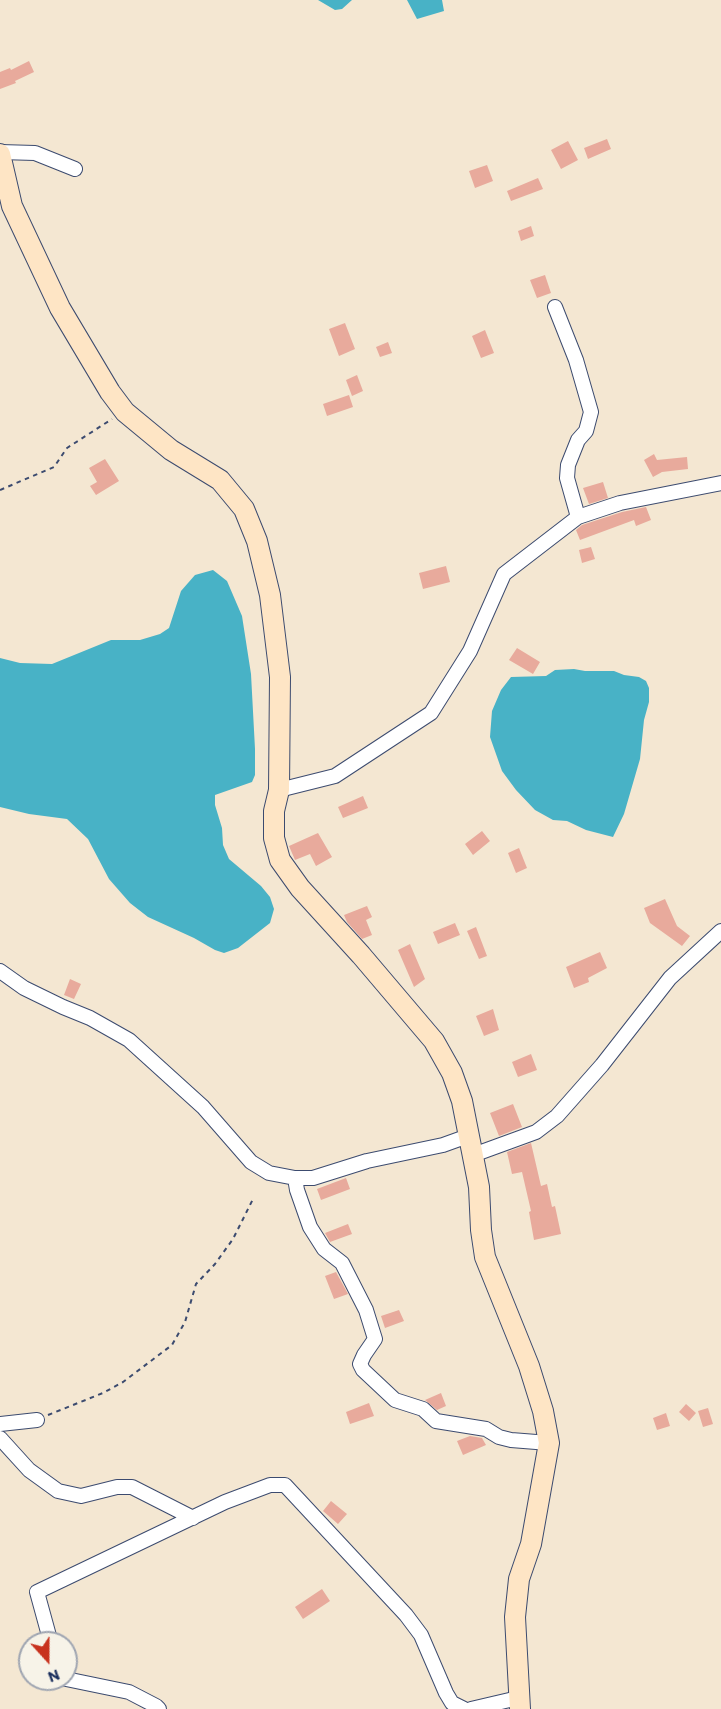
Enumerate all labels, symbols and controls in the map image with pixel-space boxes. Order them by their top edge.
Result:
north arrow [18,1631,78,1691]
text: N [45,1666,62,1687]

